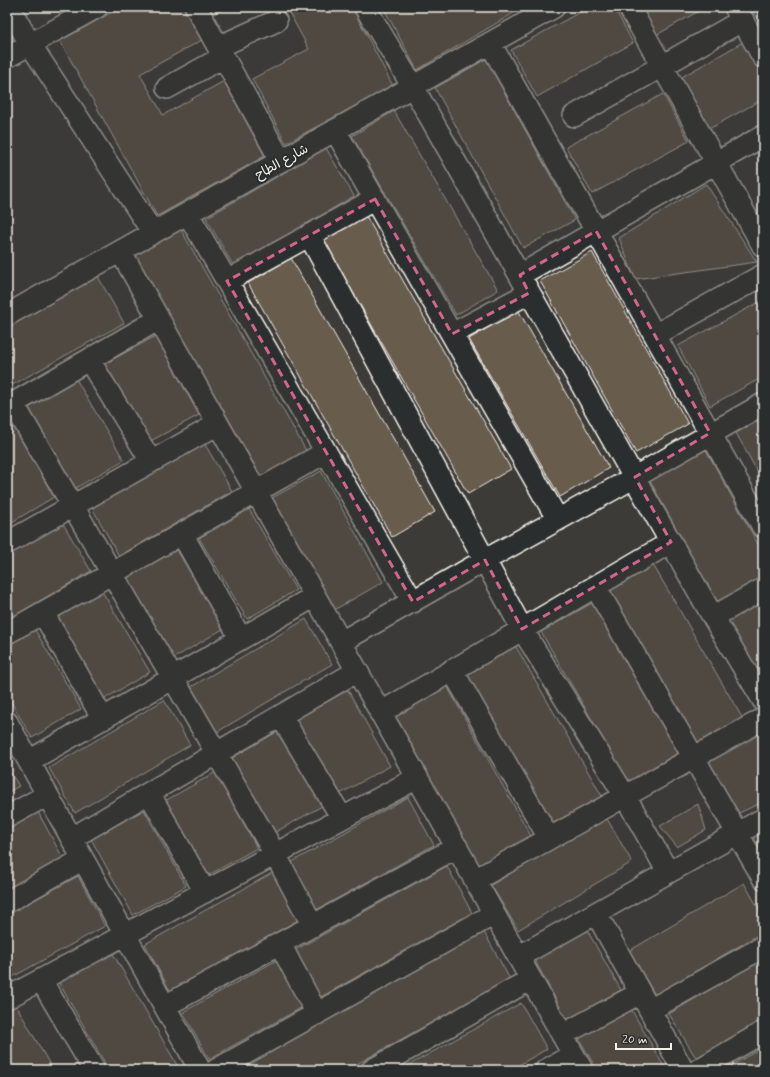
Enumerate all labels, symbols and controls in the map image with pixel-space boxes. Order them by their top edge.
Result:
street label: شارع الطاح [252,141,311,184]
scale bar [616,1025,671,1051]
text: 20 m [622,1032,648,1048]

